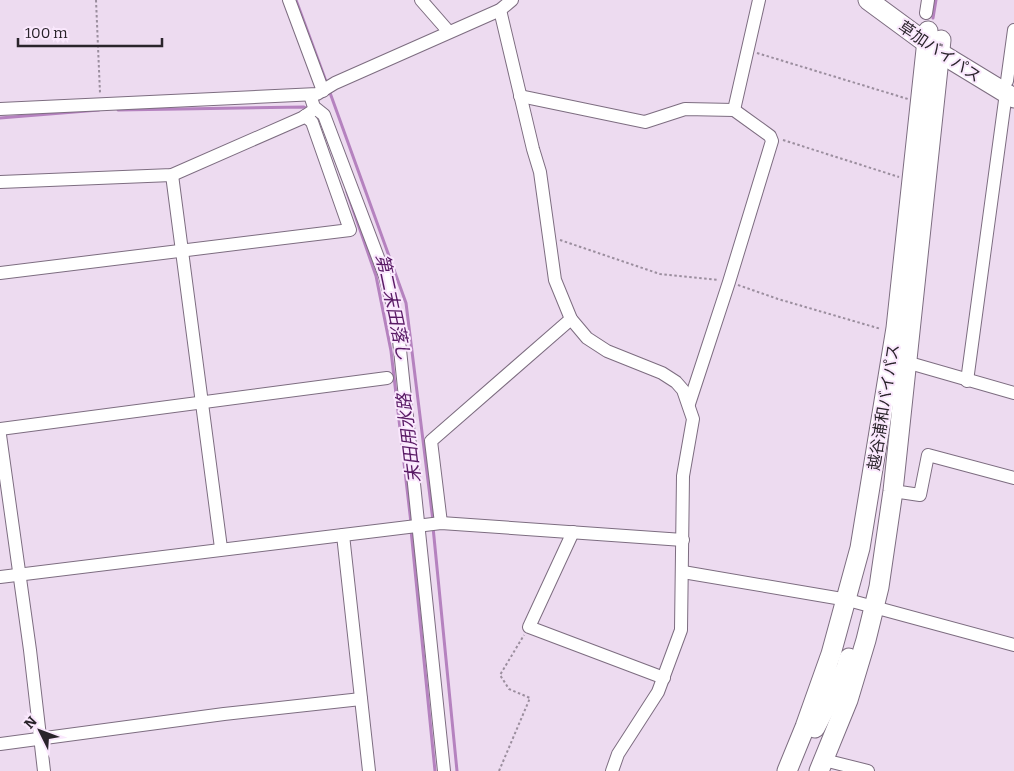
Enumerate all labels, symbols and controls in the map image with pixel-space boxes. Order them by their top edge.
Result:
scale bar [18,15,161,47]
street label: 草加バイパス [895,17,985,86]
text: 100 m [25,24,68,42]
water label: 第二末田落し [371,252,415,362]
street label: 越谷浦和バイパス [864,343,903,472]
water label: 末田用水路 [392,390,425,484]
north arrow [15,706,65,756]
text: N [21,713,41,732]

